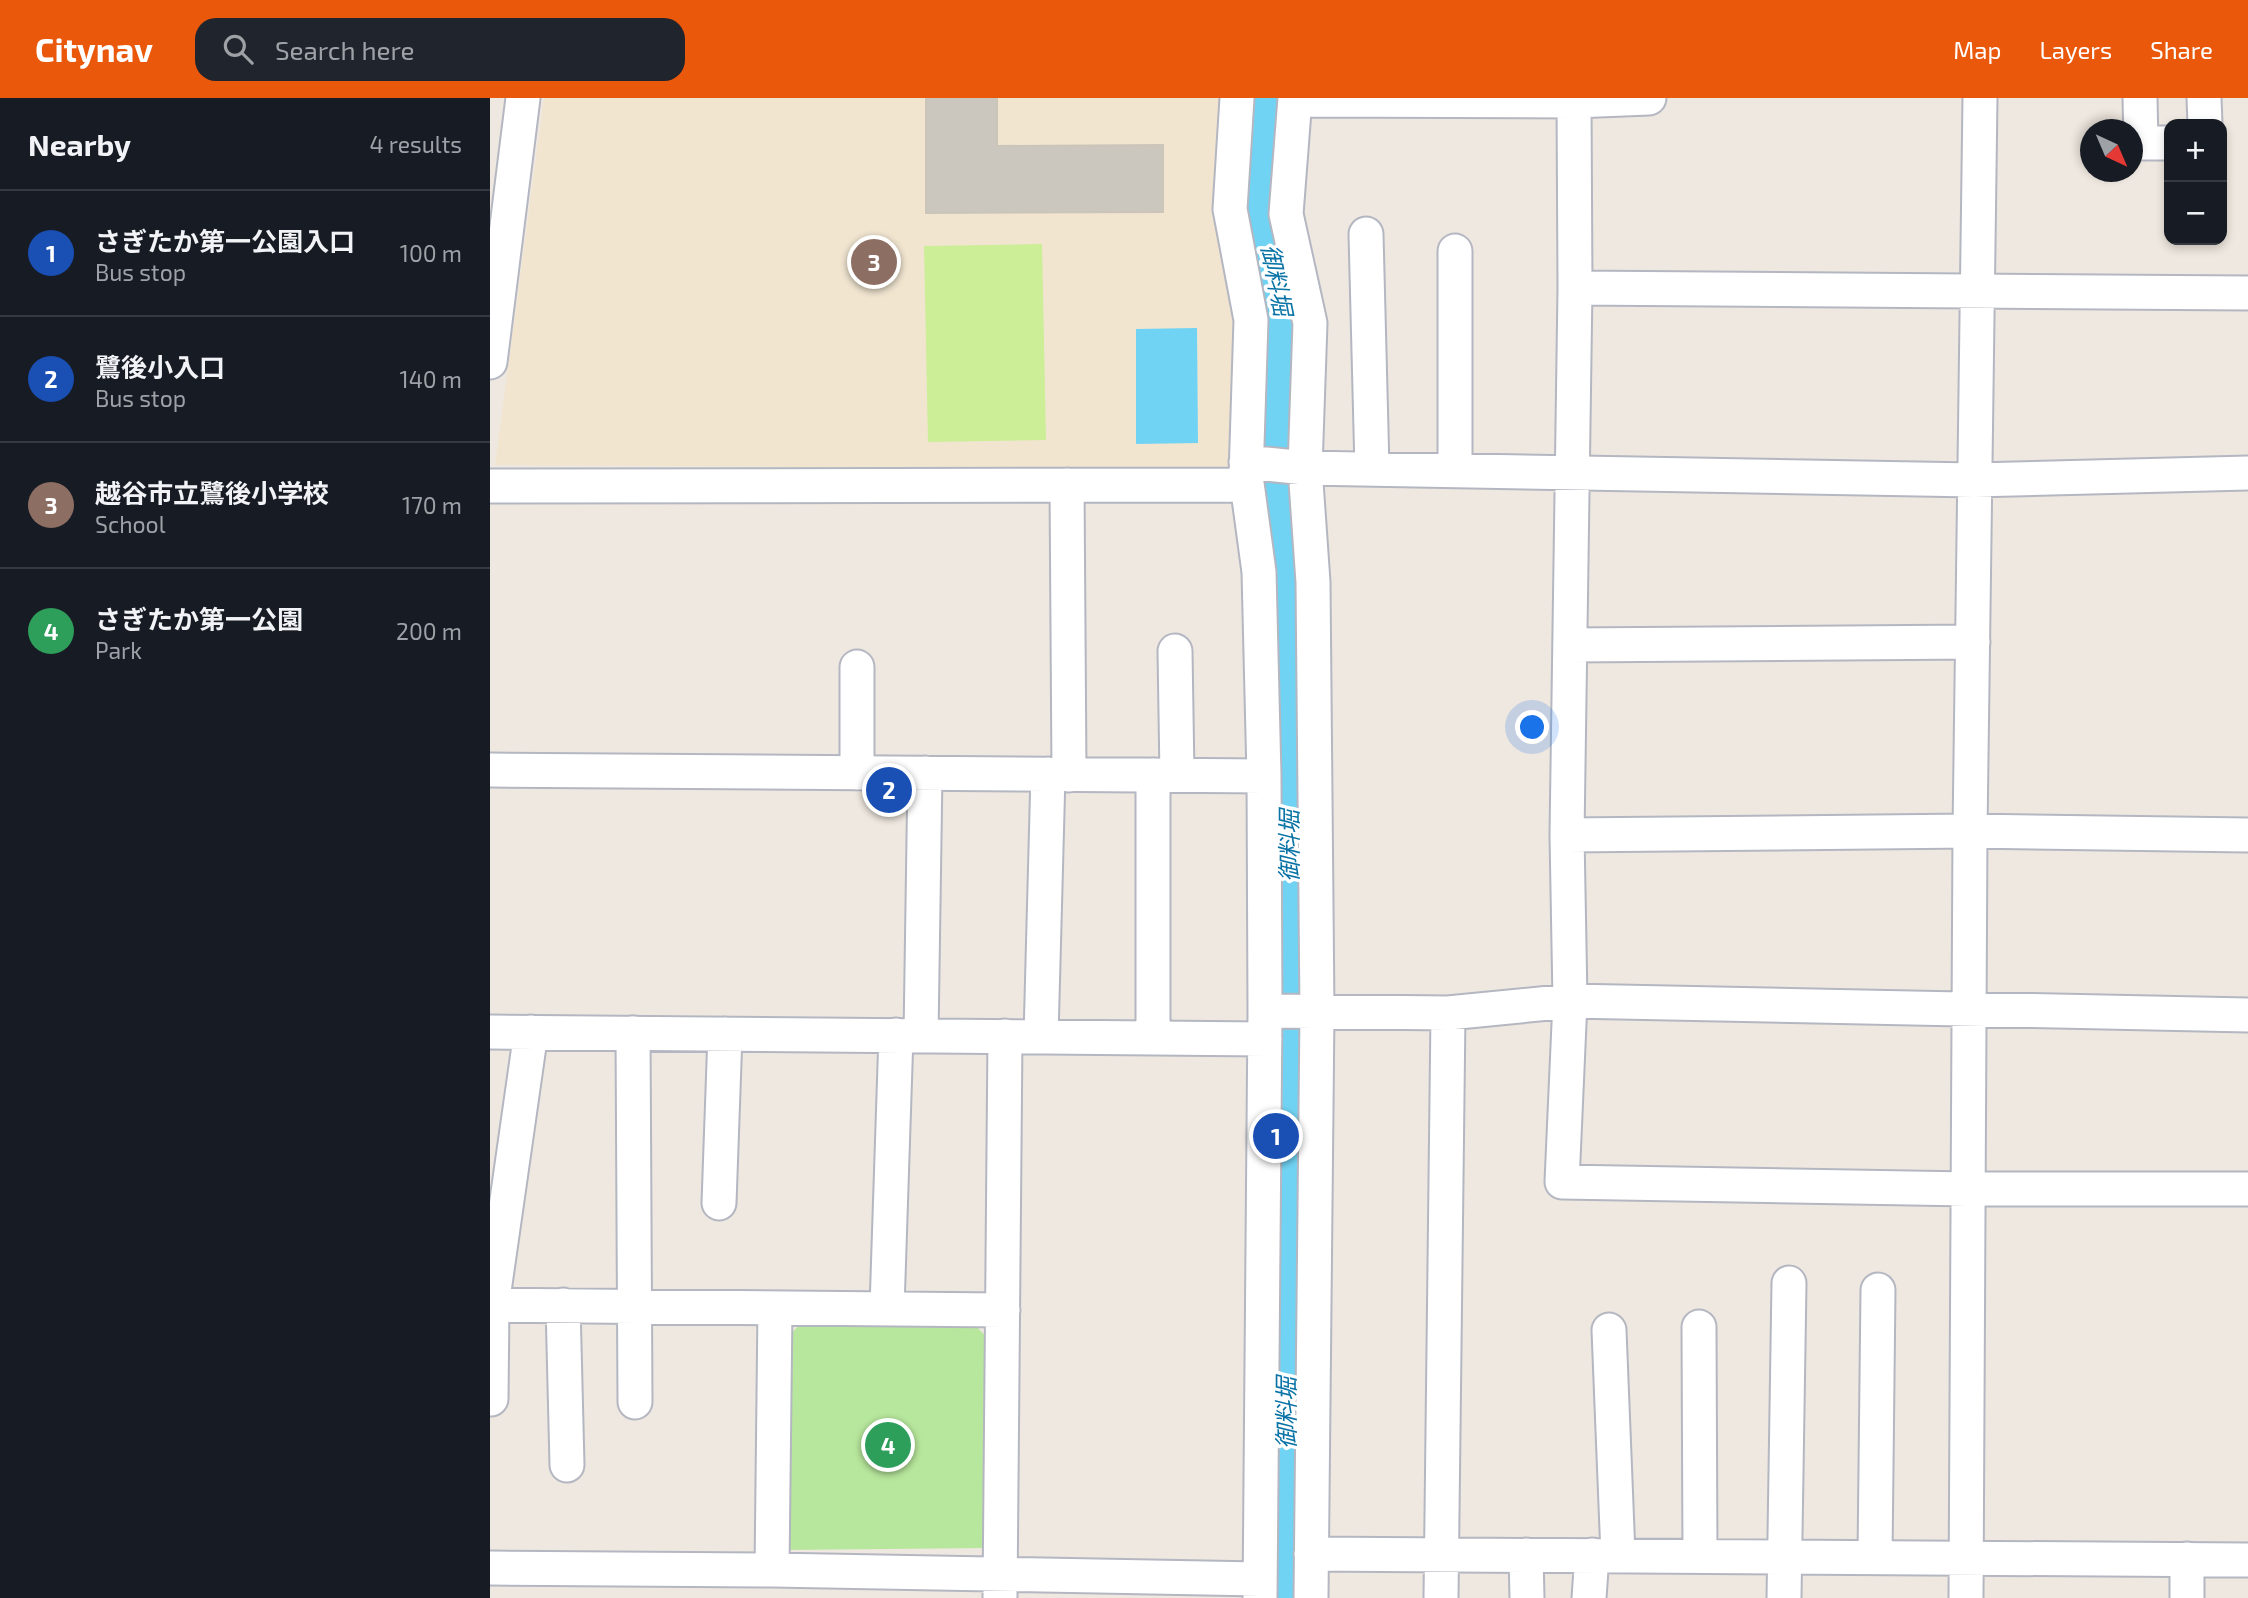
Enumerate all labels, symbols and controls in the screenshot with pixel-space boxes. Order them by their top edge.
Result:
search box [195,18,685,81]
text: Citynav [35,29,153,69]
icon: search [219,30,257,68]
text: Search here [275,34,415,65]
text: Map [1953,35,2001,64]
text: Layers [2039,35,2112,64]
text: Share [2150,35,2213,64]
north arrow [2080,119,2143,182]
map controls [2164,119,2227,245]
button: + [2164,119,2227,182]
text: Nearby [28,126,131,162]
text: 4 results [370,130,462,158]
button: − [2164,182,2227,245]
text: さぎたか第一公園入口 [95,225,355,256]
pin: 3 [851,236,897,288]
text: 1 [46,239,56,267]
text: 100 m [400,239,462,267]
water label: 御料堀 [1256,242,1299,322]
text: Bus stop [95,258,186,286]
text: 鷺後小入口 [95,351,225,382]
text: 2 [44,365,58,393]
text: 140 m [400,365,462,393]
text: Bus stop [95,384,186,412]
text: 越谷市立鷺後小学校 [95,477,329,508]
text: 3 [44,491,58,519]
text: 170 m [402,491,462,519]
text: School [95,510,165,538]
text: さぎたか第一公園 [95,603,303,634]
text: 4 [44,617,58,645]
text: 200 m [396,617,462,645]
text: Park [95,636,142,664]
your location [1515,710,1549,744]
pin: 2 [866,764,912,816]
water label: 御料堀 [1274,806,1303,882]
pin: 1 [1253,1110,1299,1162]
water label: 御料堀 [1271,1373,1300,1449]
pin: 4 [865,1419,911,1471]

